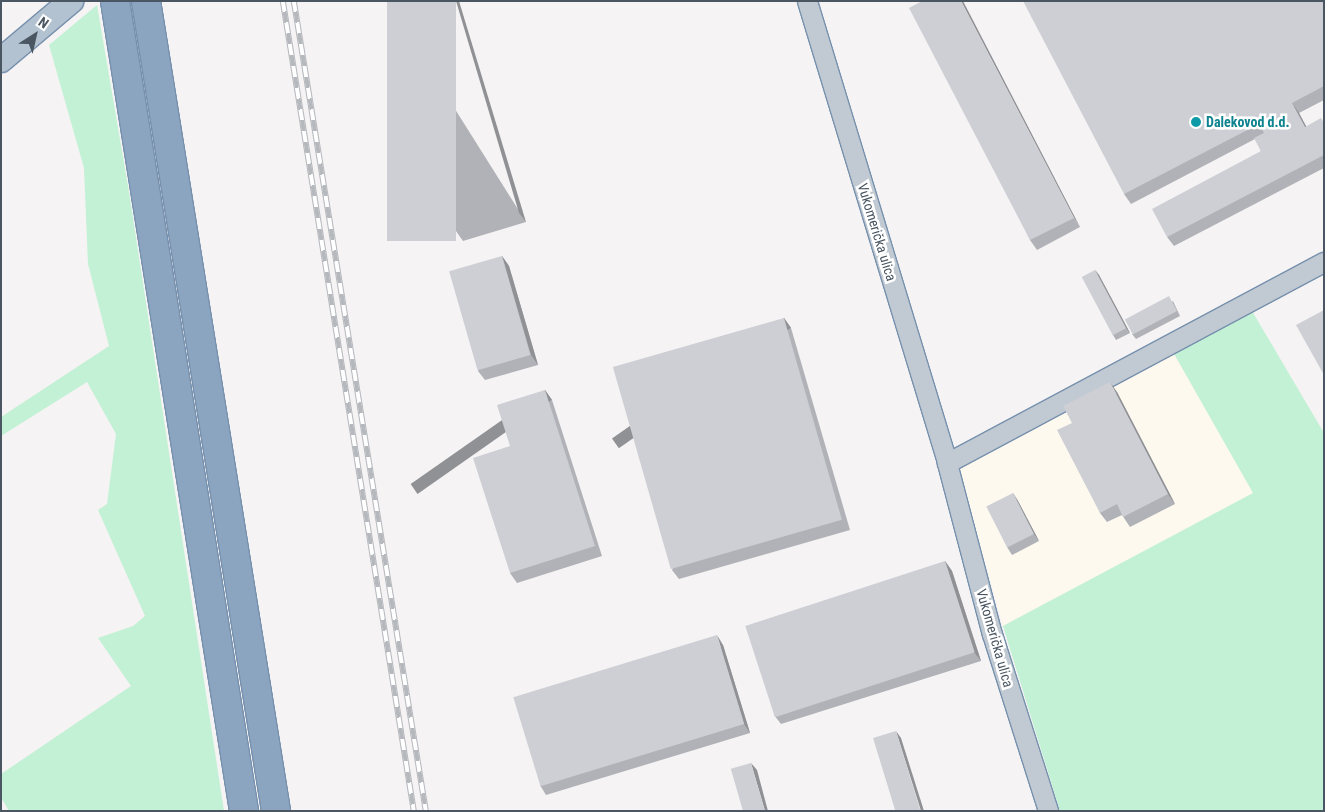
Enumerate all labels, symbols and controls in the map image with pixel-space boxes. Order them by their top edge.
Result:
north arrow [10,10,60,60]
text: N [35,14,52,32]
place label: Dalekovod d.d. [1206,114,1290,130]
marker: Dalekovod d.d. [1190,116,1202,128]
street label: Vukomerička ulica [854,181,900,283]
street label: Vukomerička ulica [973,587,1017,689]

